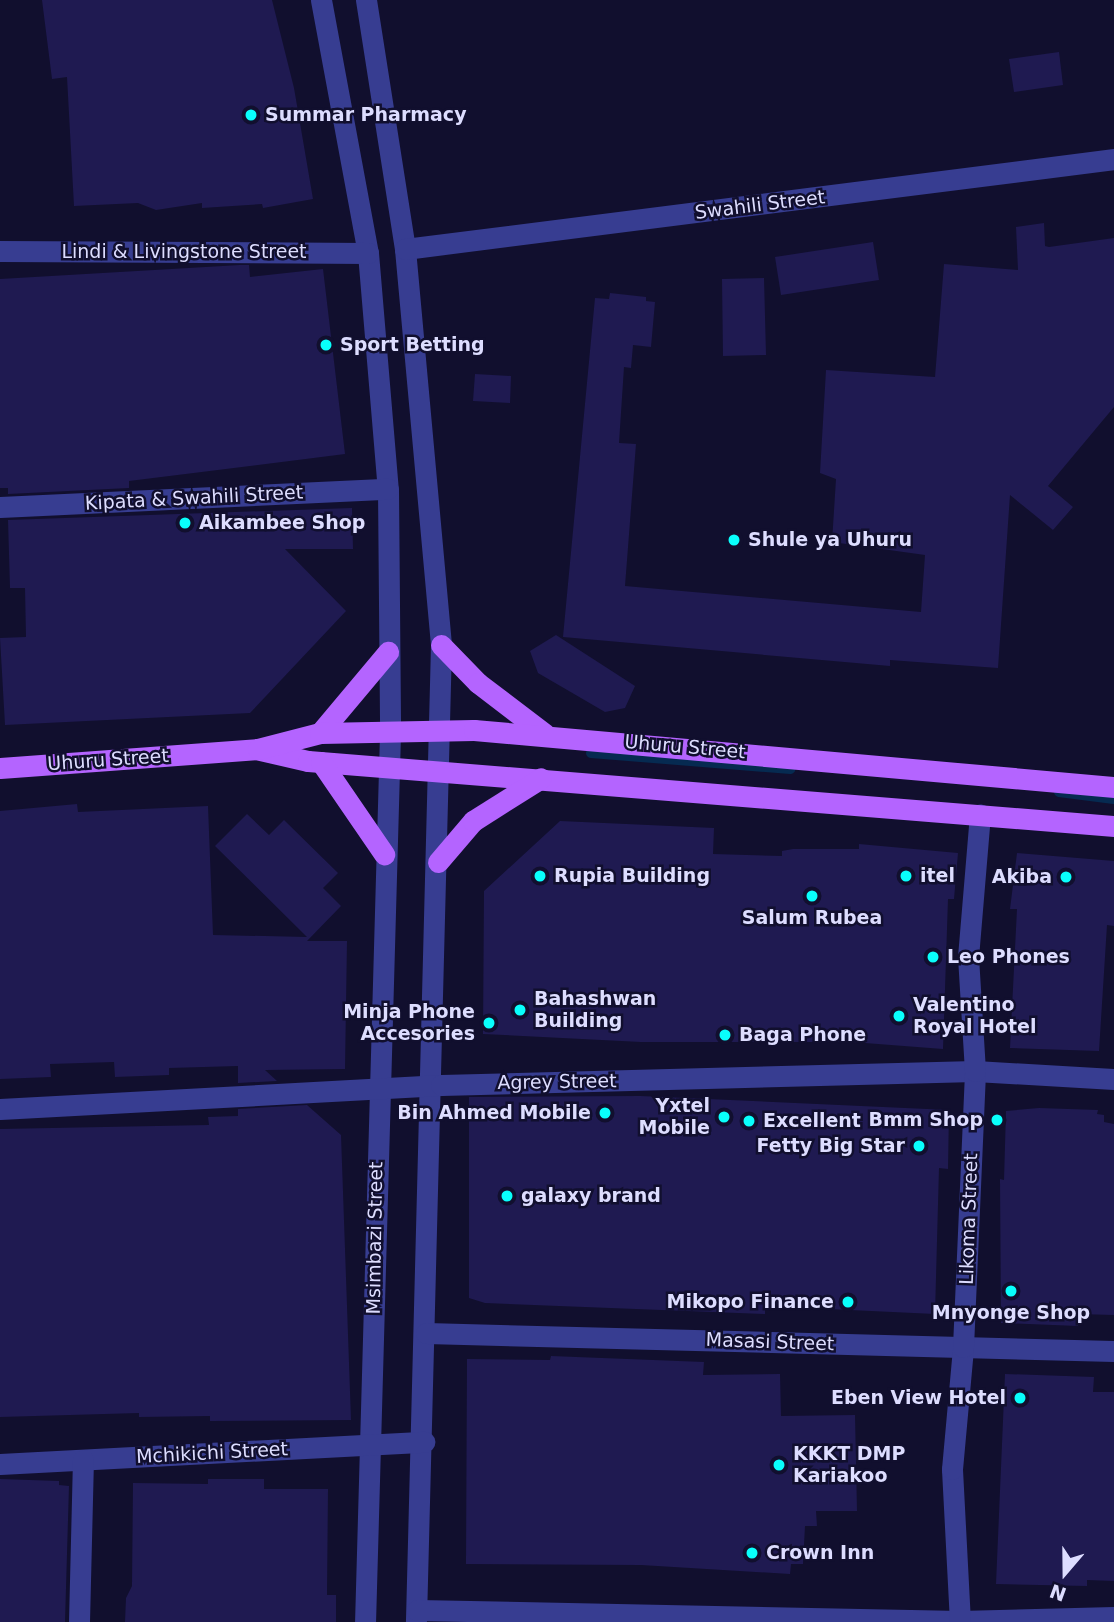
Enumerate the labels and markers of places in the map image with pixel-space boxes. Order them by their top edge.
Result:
place label: Summar Pharmacy [265,104,467,126]
marker: Summar Pharmacy [243,107,259,123]
place label: Sport Betting [340,334,485,356]
marker: Sport Betting [318,337,334,353]
place label: Aikambee Shop [199,512,365,534]
marker: Aikambee Shop [177,515,193,531]
place label: Shule ya Uhuru [748,529,912,551]
marker: Shule ya Uhuru [726,532,742,548]
place label: Rupia Building [554,865,710,887]
place label: itel [920,865,955,887]
place label: Akiba [992,866,1052,888]
marker: Rupia Building [532,868,548,884]
marker: itel [898,868,914,884]
marker: Akiba [1058,869,1074,885]
marker: Salum Rubea [804,888,820,904]
place label: Salum Rubea [742,907,882,929]
place label: Leo Phones [947,946,1070,968]
marker: Leo Phones [925,949,941,965]
place label: Bahashwan Building [534,988,656,1032]
place label: Valentino Royal Hotel [913,994,1036,1038]
place label: Minja Phone Accesories [343,1001,475,1045]
marker: Bahashwan Building [512,1002,528,1018]
marker: Valentino Royal Hotel [891,1008,907,1024]
marker: Minja Phone Accesories [481,1015,497,1031]
place label: Baga Phone [739,1024,866,1046]
marker: Baga Phone [717,1027,733,1043]
place label: Yxtel Mobile [639,1095,710,1139]
place label: Bin Ahmed Mobile [397,1102,591,1124]
marker: Bin Ahmed Mobile [597,1105,613,1121]
marker: Yxtel Mobile [716,1109,732,1125]
place label: Bmm Shop [868,1109,983,1131]
place label: Excellent [763,1110,861,1132]
marker: Bmm Shop [989,1112,1005,1128]
marker: Excellent [741,1113,757,1129]
place label: Fetty Big Star [757,1135,905,1157]
marker: Fetty Big Star [911,1138,927,1154]
place label: galaxy brand [521,1185,661,1207]
marker: galaxy brand [499,1188,515,1204]
marker: Mnyonge Shop [1003,1283,1019,1299]
place label: Mikopo Finance [667,1291,834,1313]
marker: Mikopo Finance [840,1294,856,1310]
place label: Mnyonge Shop [932,1302,1090,1324]
place label: Eben View Hotel [831,1387,1006,1409]
marker: Eben View Hotel [1012,1390,1028,1406]
place label: KKKT DMP Kariakoo [793,1443,905,1487]
marker: KKKT DMP Kariakoo [771,1457,787,1473]
place label: Crown Inn [766,1542,874,1564]
marker: Crown Inn [744,1545,760,1561]

